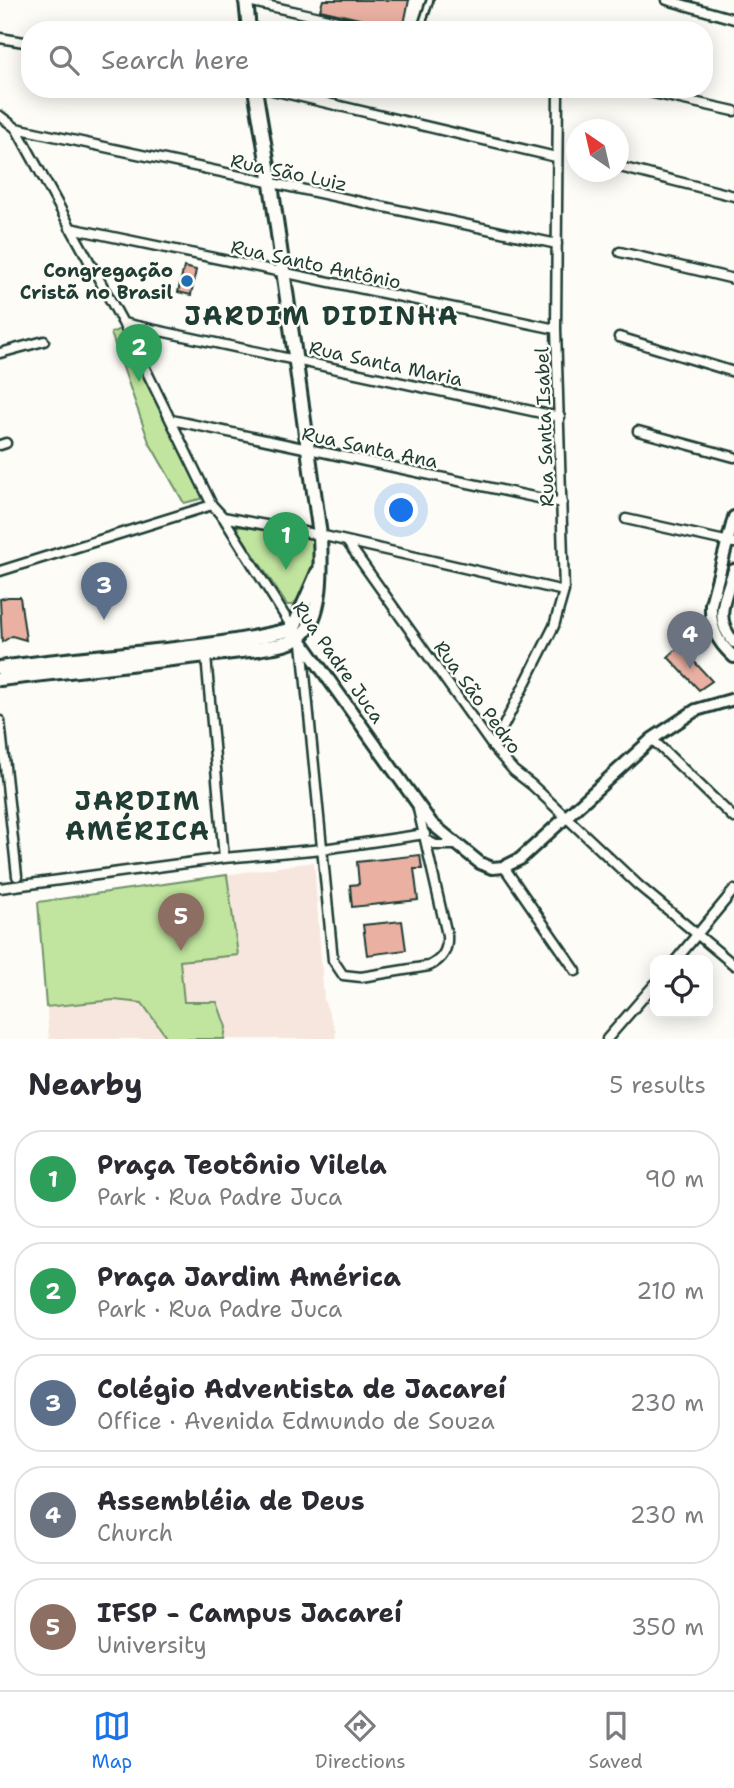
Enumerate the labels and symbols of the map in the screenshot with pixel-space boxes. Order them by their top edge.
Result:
north arrow [566,119,629,182]
street label: Rua São Luiz [228,148,350,197]
street label: Rua Santo Antônio [229,234,403,295]
place label: Congregação Cristã no Brasil [20,258,173,305]
marker: Congregação Cristã no Brasil [179,273,195,289]
district label: JARDIM DIDINHA [184,298,460,333]
pin: 2 [116,324,162,382]
street label: Rua Santa Maria [307,335,465,392]
street label: Rua Santa Isabel [529,346,560,507]
street label: Rua Santa Ana [300,421,440,474]
your location [384,493,418,527]
pin: 1 [263,512,309,570]
pin: 3 [81,562,127,620]
street label: Rua Padre Juca [287,596,390,728]
pin: 4 [667,611,713,669]
street label: Rua São Pedro [428,636,527,759]
district label: JARDIM AMÉRICA [65,783,211,848]
pin: 5 [158,893,204,951]

